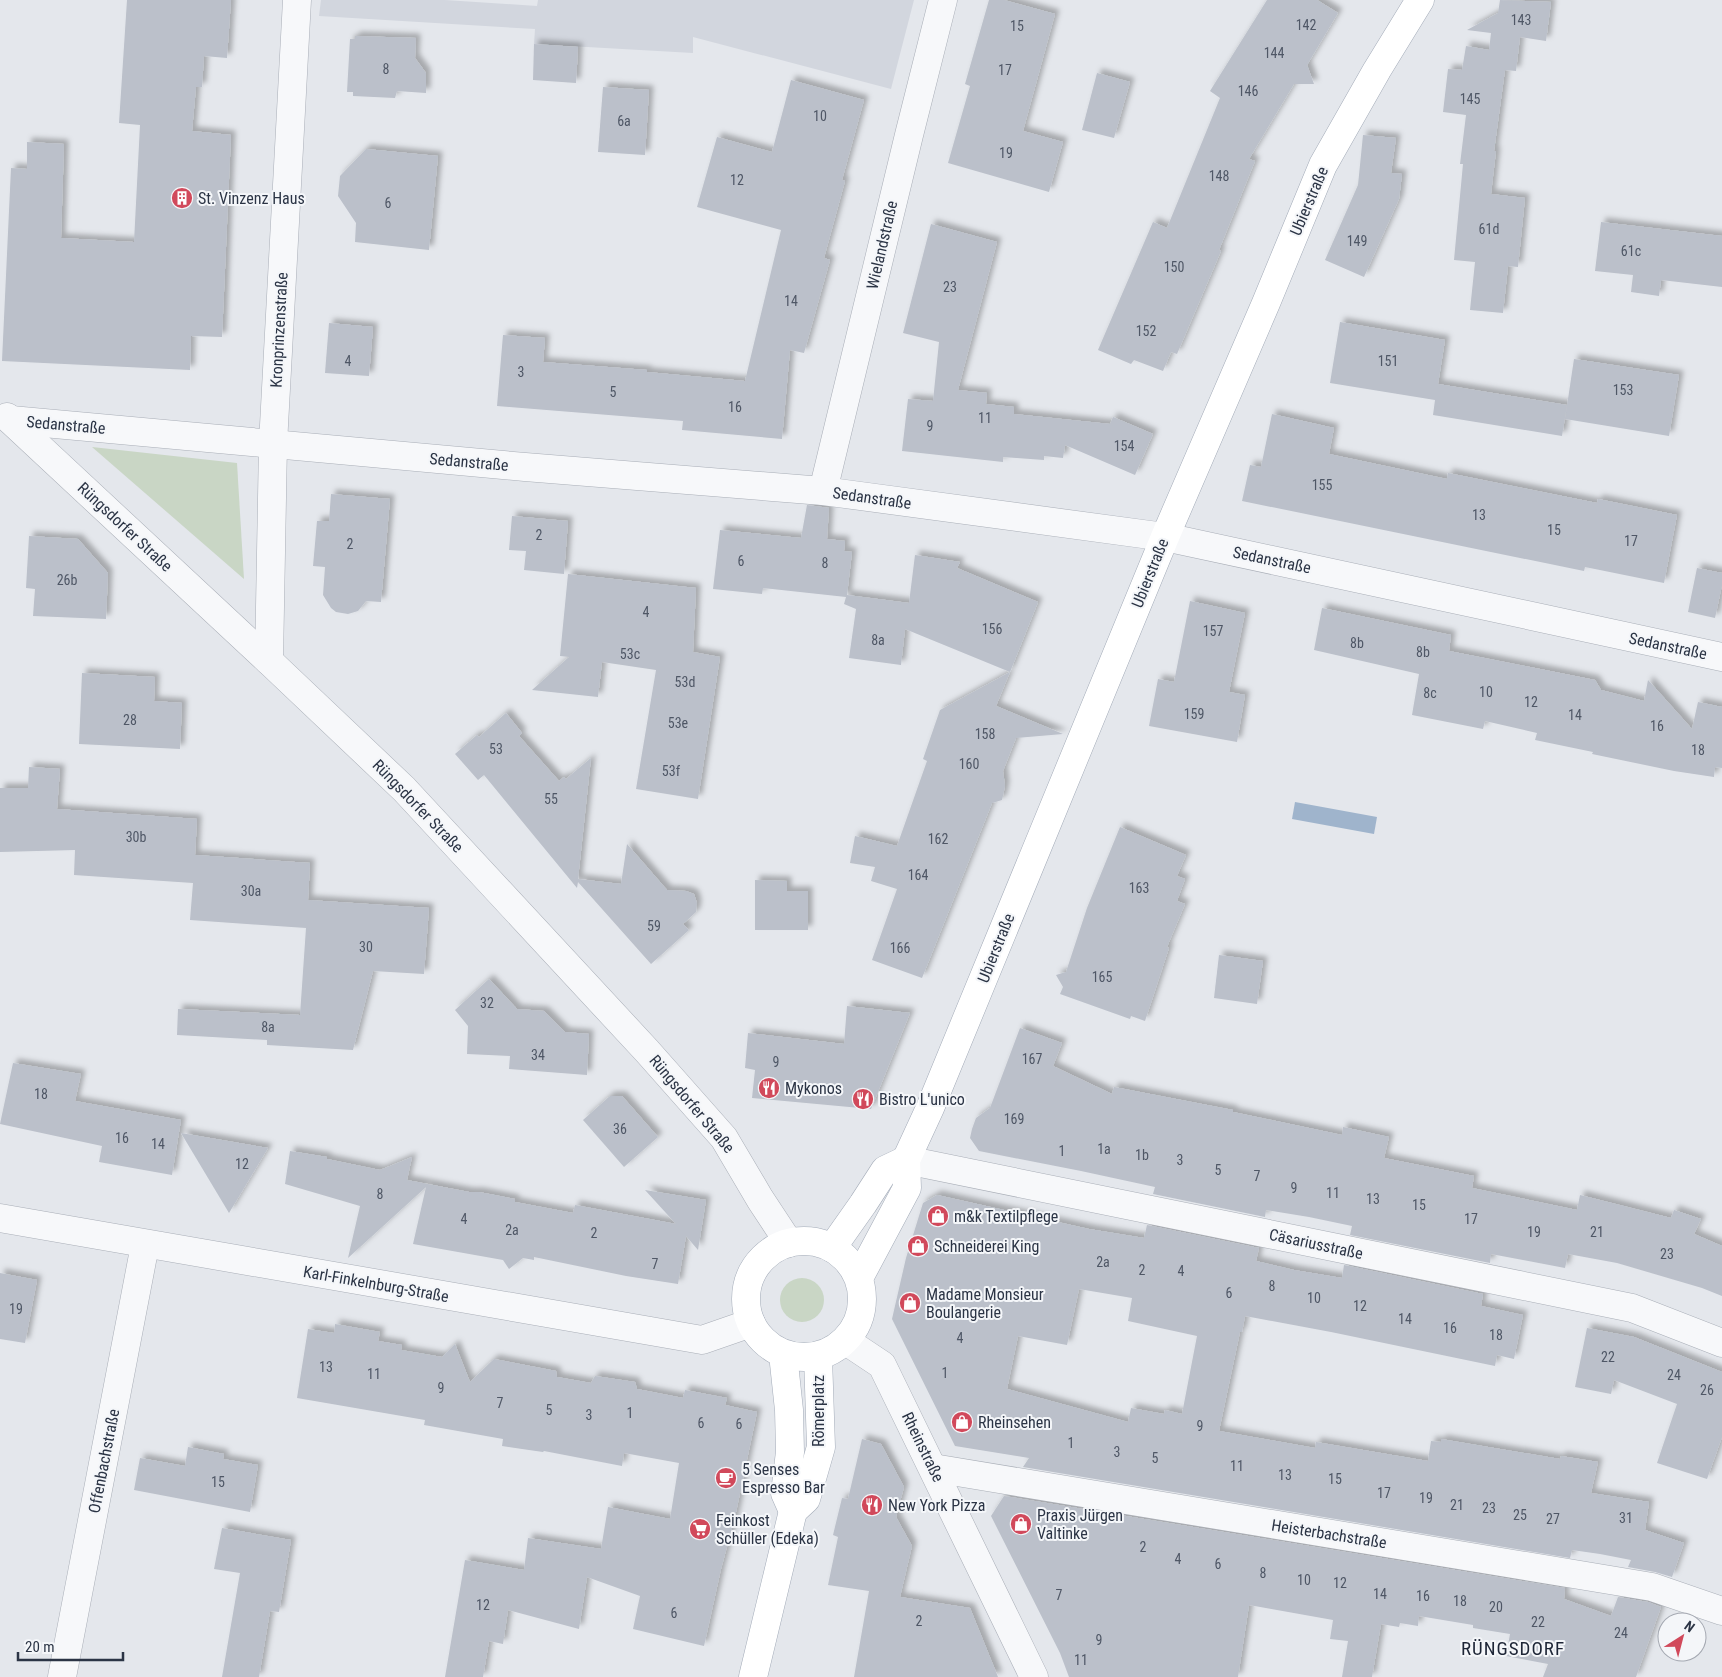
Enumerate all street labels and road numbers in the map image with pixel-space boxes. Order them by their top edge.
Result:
street label: Ubierstraße [1286,164,1332,238]
street label: Wielandstraße [863,199,901,291]
street label: Kronprinzenstraße [266,272,292,388]
street label: Sedanstraße [26,412,106,438]
street label: Sedanstraße [429,449,509,475]
street label: Rüngsdorfer Straße [74,478,176,576]
street label: Sedanstraße [831,483,913,513]
street label: Ubierstraße [1128,536,1172,610]
street label: Sedanstraße [1231,542,1313,578]
street label: Sedanstraße [1627,628,1709,664]
street label: Rüngsdorfer Straße [369,755,467,857]
street label: Ubierstraße [974,911,1018,985]
street label: Rüngsdorfer Straße [645,1051,739,1157]
street label: Cäsariusstraße [1267,1225,1365,1263]
street label: Karl-Finkelnburg-Straße [302,1262,450,1306]
street label: Römerplatz [809,1375,828,1447]
street label: Offenbachstraße [85,1407,123,1515]
street label: Rheinstraße [898,1409,948,1485]
street label: Heisterbachstraße [1270,1516,1388,1552]

